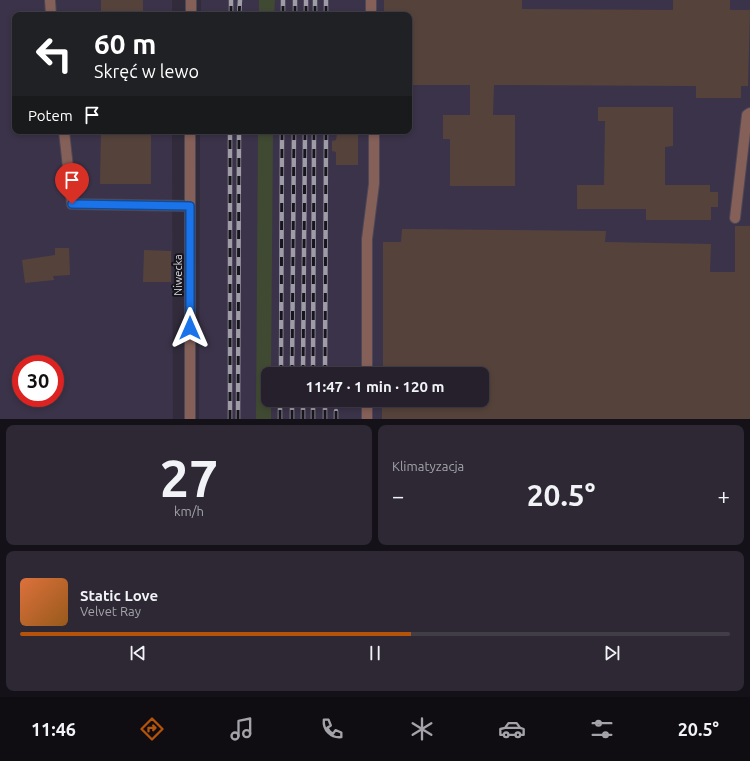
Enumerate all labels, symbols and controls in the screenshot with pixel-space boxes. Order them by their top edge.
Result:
icon: left [28,28,80,80]
text: 60 m [94,28,156,59]
text: Skręć w lewo [94,61,199,81]
icon: arrive [81,104,103,126]
text: Potem [28,107,73,124]
pin [55,163,89,204]
icon: arrive [61,169,83,191]
street label: Niwecka [172,254,184,296]
position arrow [169,307,211,349]
speed limit sign: 30 [12,355,64,407]
text: 11:47 · 1 min · 120 m [306,378,444,395]
text: 27 [160,449,218,507]
text: Klimatyzacja [392,459,464,473]
text: 20.5° [527,478,595,512]
text: − [392,483,404,508]
text: + [718,483,730,508]
text: km/h [174,504,204,518]
text: Static Love [80,587,158,604]
text: Velvet Ray [80,604,141,618]
icon: previous [127,642,149,664]
icon: pause [364,642,386,664]
icon: next [601,642,623,664]
icon: directions [138,715,166,743]
icon: music [228,715,256,743]
icon: phone [318,715,346,743]
icon: climate [408,715,436,743]
icon: car [498,715,526,743]
icon: filters [588,715,616,743]
text: 11:46 [31,719,76,739]
text: 20.5° [678,719,719,739]

